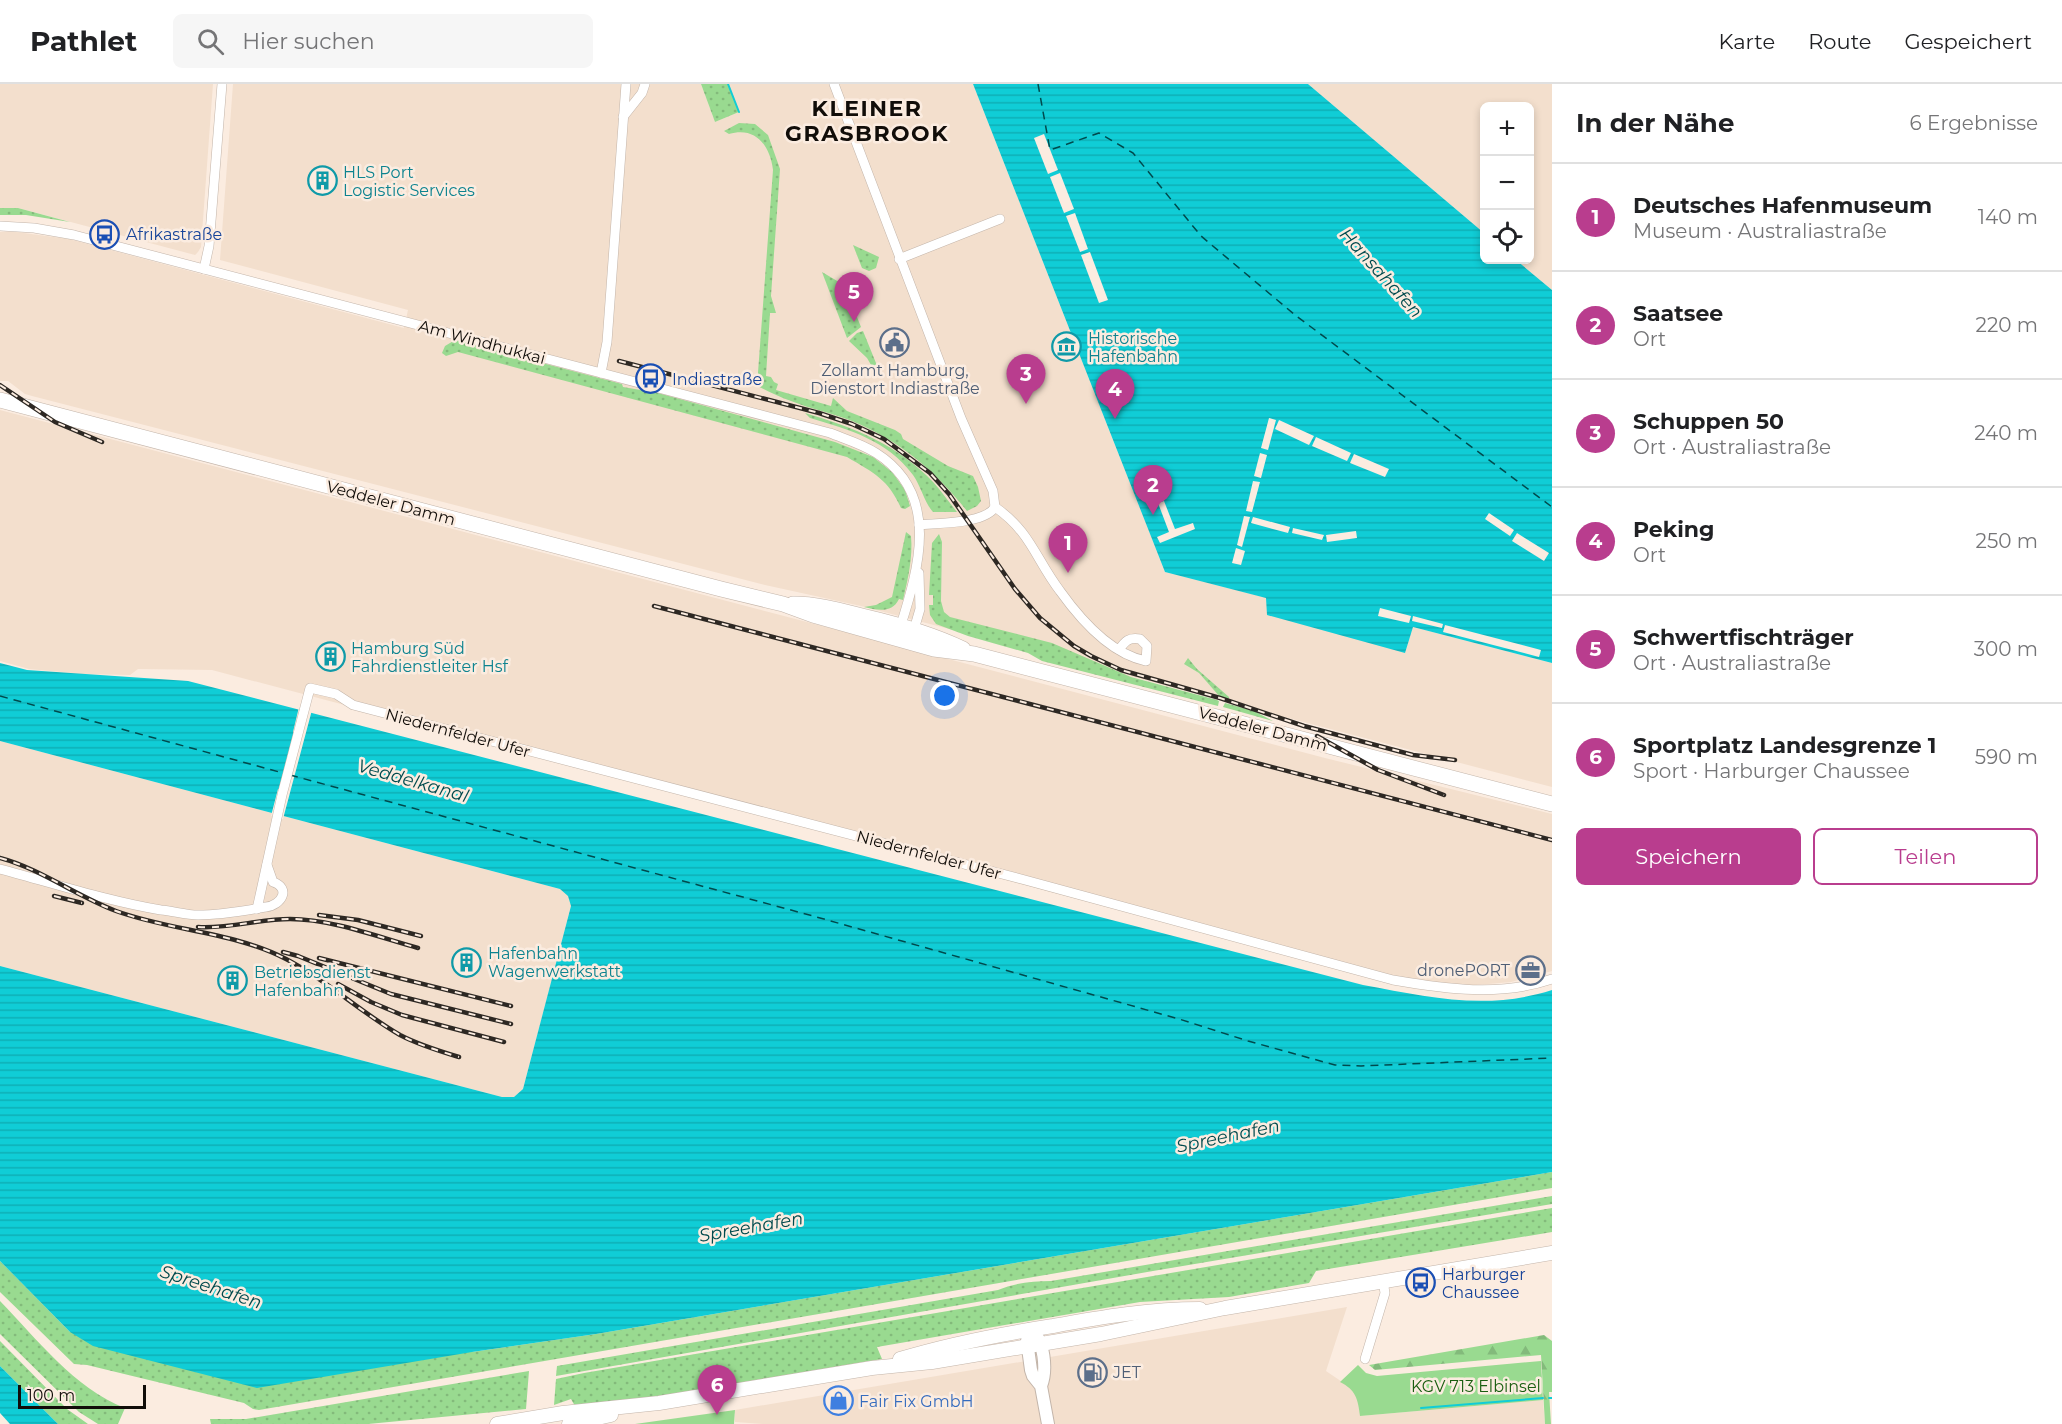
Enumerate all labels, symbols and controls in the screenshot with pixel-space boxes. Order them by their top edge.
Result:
search box [173,14,593,68]
text: Pathlet [30,24,137,58]
icon: search [194,25,227,58]
text: Hier suchen [242,28,375,55]
text: Karte [1719,29,1775,54]
text: Route [1808,29,1871,54]
text: Gespeichert [1904,29,2032,54]
district label: KLEINER GRASBROOK [785,95,949,147]
map controls [1480,102,1534,264]
button: + [1480,102,1534,156]
text: In der Nähe [1576,107,1734,139]
text: 6 Ergebnisse [1910,111,2038,135]
button: − [1480,156,1534,210]
place label: HLS Port Logistic Services [343,163,475,200]
building icon: HLS Port Logistic Services [306,165,338,197]
text: Deutsches Hafenmuseum [1633,192,1932,219]
text: 1 [1592,205,1599,229]
text: 140 m [1978,205,2038,229]
button: locate [1480,210,1534,264]
bus stop icon: Afrikastraße [89,218,121,250]
text: Museum · Australiastraße [1633,219,1887,243]
water label: Hansahafen [1335,224,1427,322]
place label: Afrikastraße [126,225,222,244]
pin: 5 [834,272,874,322]
text: Saatsee [1633,300,1723,327]
text: 2 [1590,313,1601,337]
text: 220 m [1976,313,2038,337]
street label: Am Windhukkai [417,316,547,368]
public building icon: Zollamt Hamburg, Dienstort Indiastraße [879,326,911,358]
text: Ort [1633,327,1666,351]
place label: Historische Hafenbahn [1088,329,1178,366]
museum icon: Historische Hafenbahn [1051,331,1083,363]
pin: 3 [1006,354,1046,404]
place label: Zollamt Hamburg, Dienstort Indiastraße [810,361,980,398]
bus stop icon: Indiastraße [635,363,667,395]
place label: Indiastraße [672,370,762,389]
pin: 4 [1096,370,1134,419]
text: Schuppen 50 [1633,408,1784,435]
text: 3 [1590,421,1601,445]
text: 240 m [1974,421,2038,445]
text: Ort · Australiastraße [1633,435,1831,459]
pin: 2 [1134,466,1172,515]
street label: Veddeler Damm [325,477,457,529]
text: Peking [1633,516,1714,543]
pin: 1 [1048,524,1088,573]
text: 4 [1589,529,1602,553]
text: 250 m [1976,529,2038,553]
text: Ort [1633,543,1666,567]
text: Schwertfischträger [1633,624,1854,651]
text: 5 [1590,637,1601,661]
text: 300 m [1974,637,2038,661]
place label: Hamburg Süd Fahrdienstleiter Hsf [351,639,509,676]
building icon: Hamburg Süd Fahrdienstleiter Hsf [314,641,346,673]
text: Ort · Australiastraße [1633,651,1831,675]
your location [930,681,959,710]
street label: Veddeler Damm [1197,703,1329,755]
street label: Niedernfelder Ufer [384,705,532,761]
text: Sportplatz Landesgrenze 1 [1633,732,1936,759]
text: 6 [1589,745,1602,769]
text: 590 m [1975,745,2038,769]
water label: Veddelkanal [355,755,471,807]
text: Sport · Harburger Chaussee [1633,759,1910,783]
street label: Niedernfelder Ufer [855,827,1003,883]
button: Speichern [1576,828,1801,885]
button: Teilen [1813,828,2038,885]
place label: Hafenbahn Wagenwerkstatt [488,944,621,981]
building icon: Hafenbahn Wagenwerkstatt [451,946,483,978]
office icon: dronePORT [1515,954,1547,986]
place label: dronePORT [1417,961,1511,980]
place label: Betriebsdienst Hafenbahn [254,963,372,1000]
building icon: Betriebsdienst Hafenbahn [217,965,249,997]
water label: Spreehafen [1174,1114,1282,1158]
water label: Spreehafen [697,1207,805,1247]
water label: Spreehafen [157,1260,265,1314]
place label: Harburger Chaussee [1442,1265,1526,1302]
bus stop icon: Harburger Chaussee [1405,1267,1437,1299]
fuel station icon: JET [1076,1356,1108,1388]
place label: JET [1112,1363,1142,1382]
pin: 6 [698,1366,736,1415]
park label: KGV 713 Elbinsel [1411,1377,1541,1396]
scale bar [18,1382,146,1410]
shop icon: Fair Fix GmbH [822,1385,854,1417]
text: 100 m [27,1386,75,1405]
place label: Fair Fix GmbH [859,1392,974,1411]

